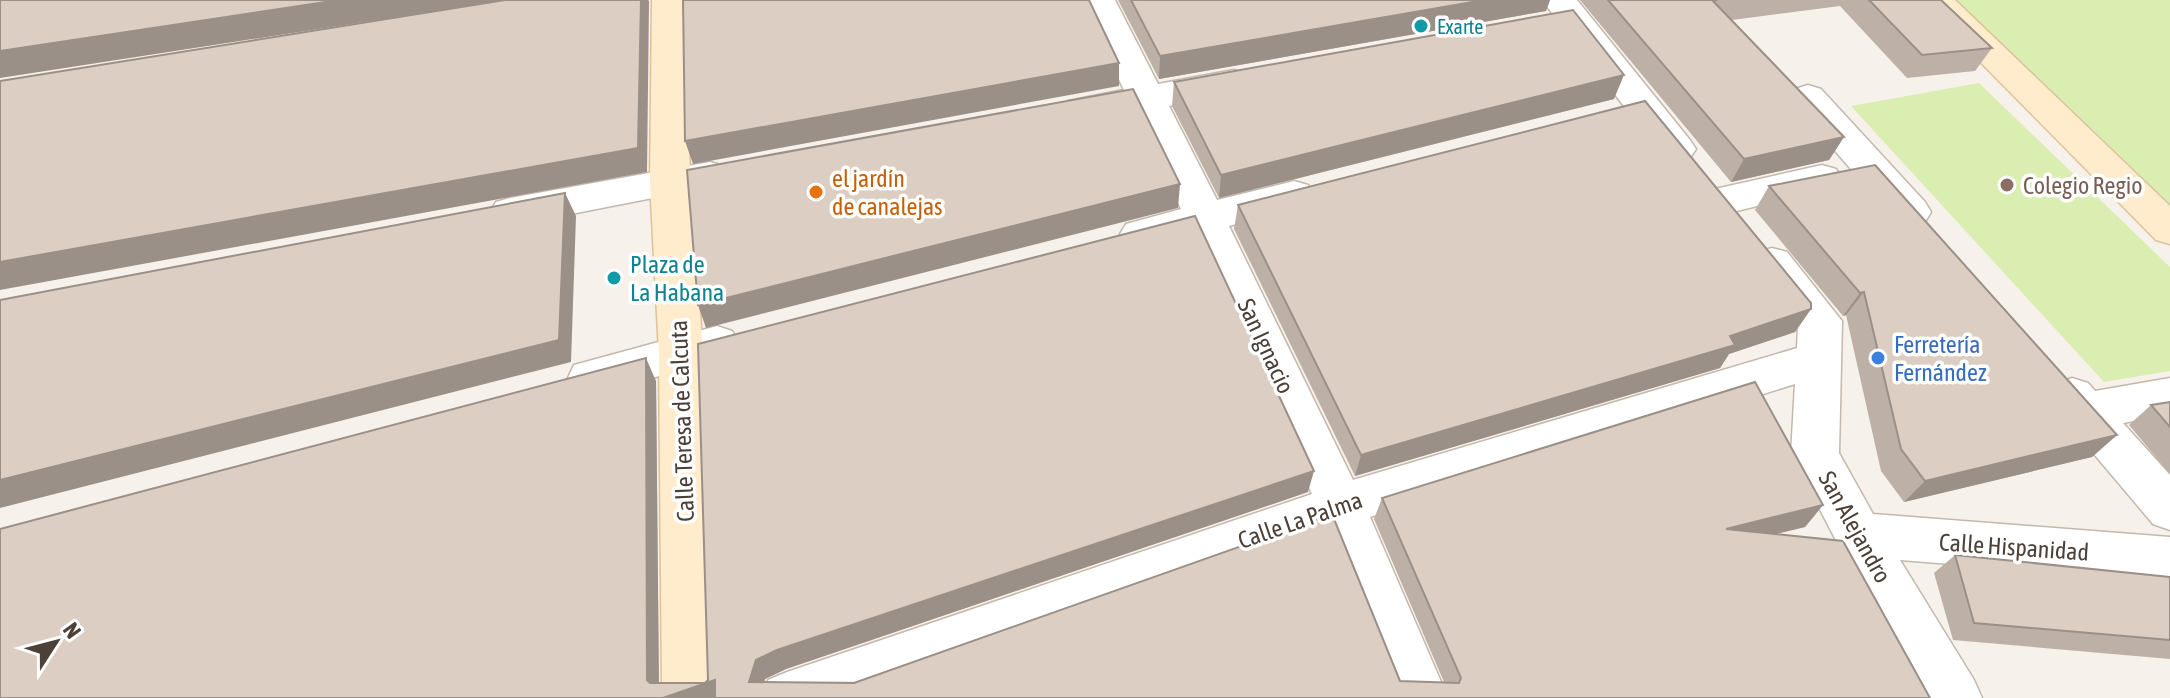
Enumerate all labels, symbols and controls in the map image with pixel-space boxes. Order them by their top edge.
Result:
place label: Exarte [1437,15,1483,38]
marker: Exarte [1412,17,1430,35]
place label: el jardín de canalejas [832,165,943,220]
place label: Colegio Regio [2023,172,2143,199]
marker: Colegio Regio [1998,176,2016,194]
marker: el jardín de canalejas [807,183,825,201]
place label: Plaza de La Habana [630,251,724,306]
marker: Plaza de La Habana [605,269,623,287]
street label: San Ignacio [1232,294,1300,398]
street label: Calle Teresa de Calcuta [665,320,699,522]
place label: Ferretería Fernández [1894,331,1987,386]
marker: Ferretería Fernández [1869,349,1887,367]
street label: San Alejandro [1813,467,1897,587]
street label: Calle La Palma [1234,486,1366,554]
street label: Calle Hispanidad [1938,528,2090,566]
north arrow [16,602,96,682]
text: N [58,617,87,643]

